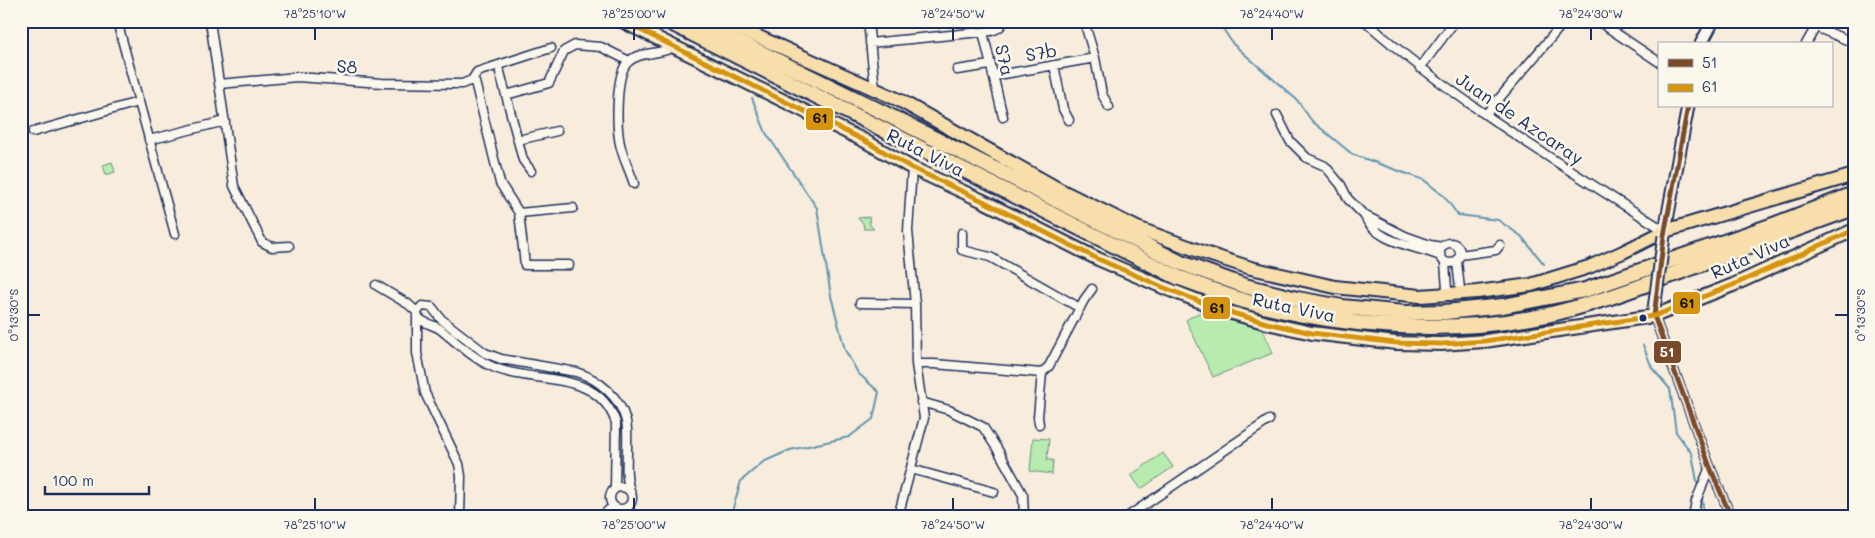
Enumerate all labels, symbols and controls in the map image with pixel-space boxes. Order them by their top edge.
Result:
text: 78°25'10"W [284,5,346,21]
text: 78°25'00"W [602,5,666,21]
text: 78°24'50"W [921,5,985,21]
text: 78°24'40"W [1240,5,1304,21]
text: 78°24'30"W [1559,5,1623,21]
street label: S7b [1023,37,1059,67]
street label: S7a [990,42,1020,78]
legend [1658,42,1832,108]
text: 51 [1702,52,1717,72]
street label: S8 [336,53,358,79]
street label: Juan de Azcaray [1452,66,1588,170]
text: 61 [1702,76,1718,96]
line badge: 61 [805,107,834,131]
text: 61 [813,108,827,127]
street label: Ruta Viva [883,122,969,182]
street label: Ruta Viva [1707,228,1793,284]
street label: Ruta Viva [1250,287,1338,327]
text: 0°13'30"S [5,289,21,341]
text: 0°13'30"S [1852,289,1868,341]
line badge: 61 [1672,291,1701,315]
text: 61 [1680,293,1694,312]
line badge: 61 [1202,296,1231,320]
text: 61 [1210,298,1224,317]
unlabelled marker [1638,313,1648,323]
line badge: 51 [1653,340,1682,364]
text: 51 [1660,342,1674,361]
scale bar [45,463,149,495]
text: 100 m [52,470,94,490]
text: 78°25'10"W [284,516,346,532]
text: 78°25'00"W [602,516,666,532]
text: 78°24'50"W [921,516,985,532]
text: 78°24'40"W [1240,516,1304,532]
text: 78°24'30"W [1559,516,1623,532]

